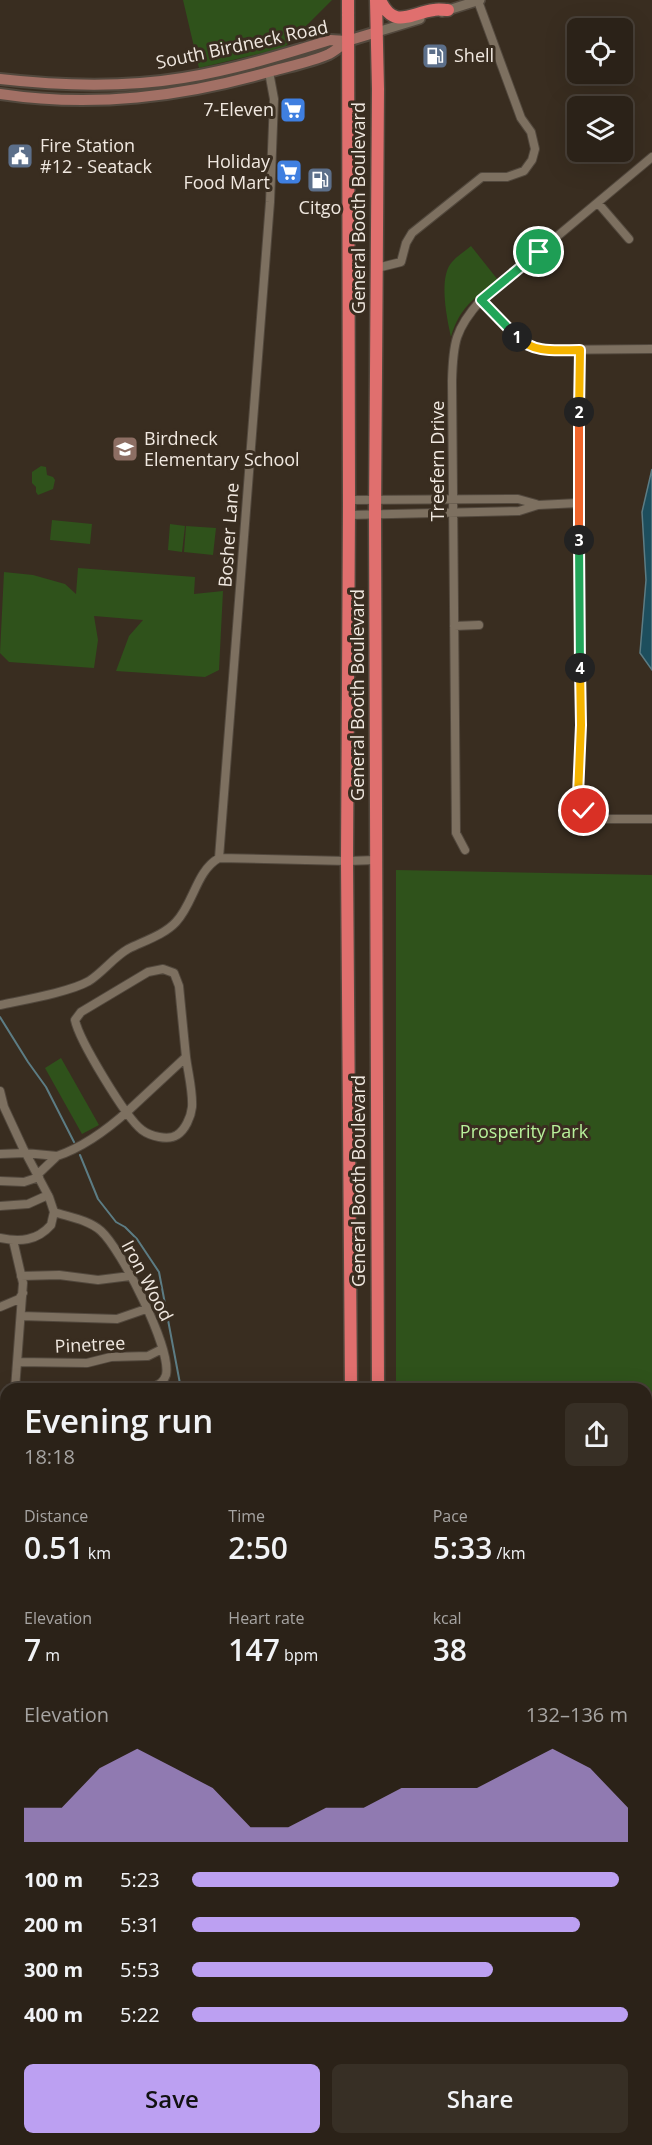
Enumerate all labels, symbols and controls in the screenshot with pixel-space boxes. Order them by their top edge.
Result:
street label: South Birdneck Road [154,14,330,74]
map controls [567,18,633,162]
button: locate [567,18,633,84]
fuel station icon: Shell [420,41,450,71]
place label: Shell [454,43,494,67]
supermarket icon: 7-Eleven [278,95,308,125]
button: layers [567,96,633,162]
place label: 7-Eleven [203,97,274,121]
street label: General Booth Boulevard [346,102,370,314]
place label: Fire Station #12 - Seatack [40,133,152,178]
public building icon: Fire Station #12 - Seatack [5,141,35,171]
place label: Holiday Food Mart [183,149,271,194]
supermarket icon: Holiday Food Mart [274,157,304,187]
fuel station icon: Citgo [305,165,335,195]
place label: Citgo [299,195,341,219]
pin [513,226,564,277]
icon: arrive [522,235,555,268]
pin: 1 [502,322,532,352]
text: 1 [512,326,522,348]
pin: 2 [564,397,594,427]
street label: Treefern Drive [425,401,449,521]
text: 2 [574,401,584,423]
place label: Birdneck Elementary School [144,426,300,471]
school or university icon: Birdneck Elementary School [110,434,140,464]
street label: Bosher Lane [212,482,244,588]
pin: 3 [564,525,594,555]
text: 3 [574,529,584,551]
street label: General Booth Boulevard [345,589,369,801]
pin: 4 [565,653,595,683]
text: 4 [575,657,585,679]
pin [558,785,609,836]
icon: check [567,794,600,827]
street label: General Booth Boulevard [346,1075,370,1287]
park label: Prosperity Park [460,1119,589,1143]
street label: Iron Wood [117,1236,179,1325]
street label: Pinetree [54,1330,126,1358]
text: Evening run [24,1398,213,1443]
button: share [565,1403,628,1466]
text: 18:18 [24,1443,75,1470]
text: Distance [24,1505,88,1527]
text: Time [228,1505,265,1527]
text: Pace [433,1505,468,1527]
text: 0.51 [24,1527,84,1568]
text: 2:50 [228,1527,288,1568]
text: 5:33 [433,1527,492,1568]
text: km [84,1542,111,1564]
text: /km [492,1542,526,1564]
text: Elevation [24,1607,92,1629]
text: Heart rate [228,1607,305,1629]
text: kcal [433,1607,462,1629]
text: 7 [24,1629,41,1670]
text: 147 [228,1629,280,1670]
text: 38 [433,1629,467,1670]
text: m [41,1644,60,1666]
text: bpm [280,1644,318,1666]
text: Elevation [24,1701,109,1728]
text: 132–136 m [526,1701,628,1728]
text: 100 m [24,1866,83,1893]
text: 5:23 [120,1866,160,1893]
text: 200 m [24,1911,83,1938]
text: 5:31 [120,1911,160,1938]
text: 300 m [24,1956,83,1983]
text: 5:53 [120,1956,160,1983]
text: 400 m [24,2001,83,2028]
text: 5:22 [120,2001,160,2028]
button: Save [24,2064,320,2133]
button: Share [332,2064,628,2133]

